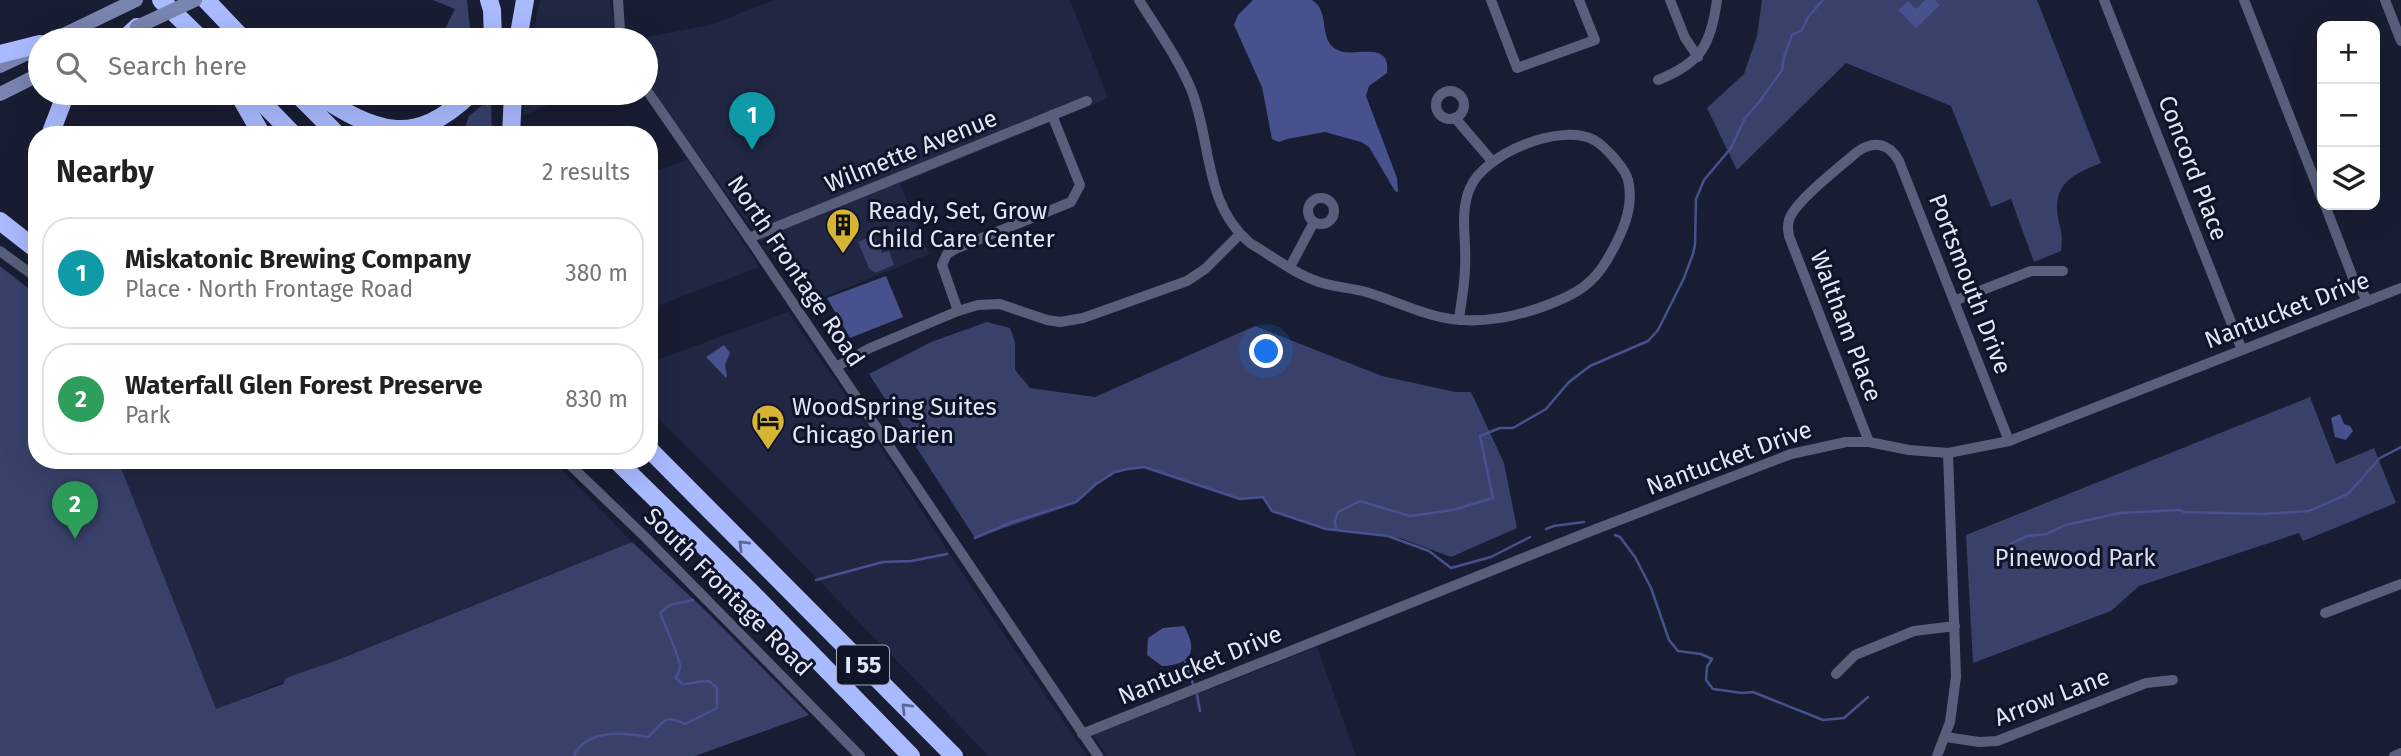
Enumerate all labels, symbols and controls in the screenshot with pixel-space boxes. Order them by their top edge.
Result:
map controls [2317,21,2380,210]
button: + [2317,21,2380,84]
search box [28,28,658,105]
icon: search [52,48,90,86]
text: Search here [108,51,247,82]
button: − [2317,84,2380,147]
pin: 1 [729,92,775,150]
street label: Concord Place [2153,92,2233,244]
street label: Wilmette Avenue [821,104,1001,198]
button: layers [2317,147,2380,210]
text: Nearby [56,154,154,190]
text: 2 results [542,158,630,186]
street label: North Frontage Road [722,170,870,372]
street label: Portsmouth Drive [1923,190,2017,378]
place label: Ready, Set, Grow Child Care Center [868,197,1055,253]
building icon: Ready, Set, Grow Child Care Center [824,206,862,255]
text: Miskatonic Brewing Company [125,244,471,275]
street label: Waltham Place [1804,247,1888,405]
text: 1 [76,259,86,287]
text: 380 m [565,259,628,287]
street label: Nantucket Drive [2201,266,2373,354]
text: Place · North Frontage Road [125,275,413,303]
your location [1249,334,1283,368]
text: Waterfall Glen Forest Preserve [125,370,483,401]
text: 2 [75,385,87,413]
text: 830 m [565,385,628,413]
place label: WoodSpring Suites Chicago Darien [792,393,997,449]
text: Park [125,401,170,429]
hotel icon: WoodSpring Suites Chicago Darien [749,402,787,451]
street label: Nantucket Drive [1642,415,1816,501]
pin: 2 [52,481,98,539]
street label: South Frontage Road [638,502,818,682]
one-way arrow [739,540,752,553]
park label: Pinewood Park [1994,544,2156,572]
street label: Nantucket Drive [1114,619,1286,711]
road number: I 55 [837,646,889,684]
street label: Arrow Lane [1990,662,2114,732]
one-way arrow [901,703,914,716]

